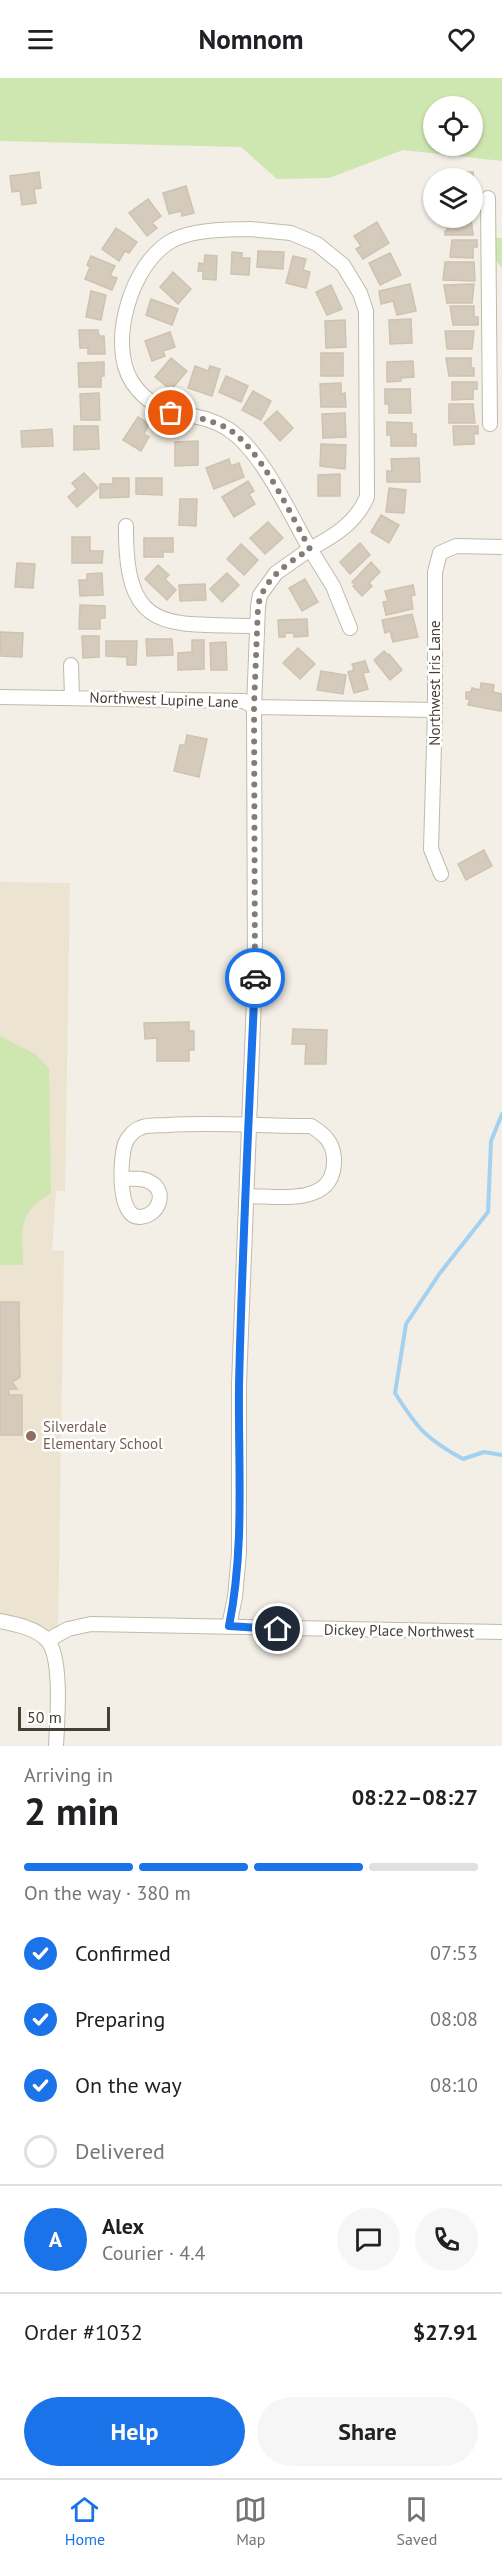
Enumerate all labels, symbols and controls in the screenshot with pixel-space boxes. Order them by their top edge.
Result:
text: Nomnom [199,22,303,56]
icon: menu [24,23,57,56]
icon: heart [445,23,478,56]
map controls [423,96,483,228]
button: locate [423,96,483,156]
button: layers [423,168,483,228]
pin [145,387,196,438]
icon: bag [154,396,187,429]
street label: Northwest Iris Lane [425,620,444,746]
street label: Northwest Lupine Lane [89,687,239,712]
courier [225,948,285,1008]
icon: car [239,962,272,995]
place label: Silverdale Elementary School [43,1417,163,1453]
marker: Silverdale Elementary School [24,1429,38,1443]
pin [252,1603,303,1654]
icon: home [261,1612,294,1645]
street label: Dickey Place Northwest [324,1620,474,1641]
scale bar [18,1704,110,1732]
text: 50 m [27,1707,62,1727]
text: Arriving in [24,1762,113,1788]
text: 08:22–08:27 [352,1783,478,1811]
text: 2 min [24,1785,119,1836]
text: On the way · 380 m [24,1880,191,1906]
icon: check [24,1937,57,1970]
text: Confirmed [75,1939,171,1967]
text: 07:53 [430,1940,478,1966]
icon: check [24,2003,57,2036]
text: Preparing [75,2005,165,2033]
text: 08:08 [430,2006,478,2032]
icon: check [24,2069,57,2102]
text: On the way [75,2071,182,2099]
text: 08:10 [430,2072,478,2098]
text: Delivered [75,2137,165,2165]
button: chat [337,2208,400,2271]
button: phone [415,2208,478,2271]
text: Alex [102,2212,144,2240]
text: A [49,2225,62,2253]
text: Courier · 4.4 [102,2240,205,2266]
text: Order #1032 [24,2318,143,2346]
text: $27.91 [413,2318,478,2346]
button: Help [24,2397,245,2466]
button: Share [257,2397,478,2466]
tab: Home [65,2493,105,2549]
tab: Map [234,2493,267,2549]
tab: Saved [397,2493,437,2549]

